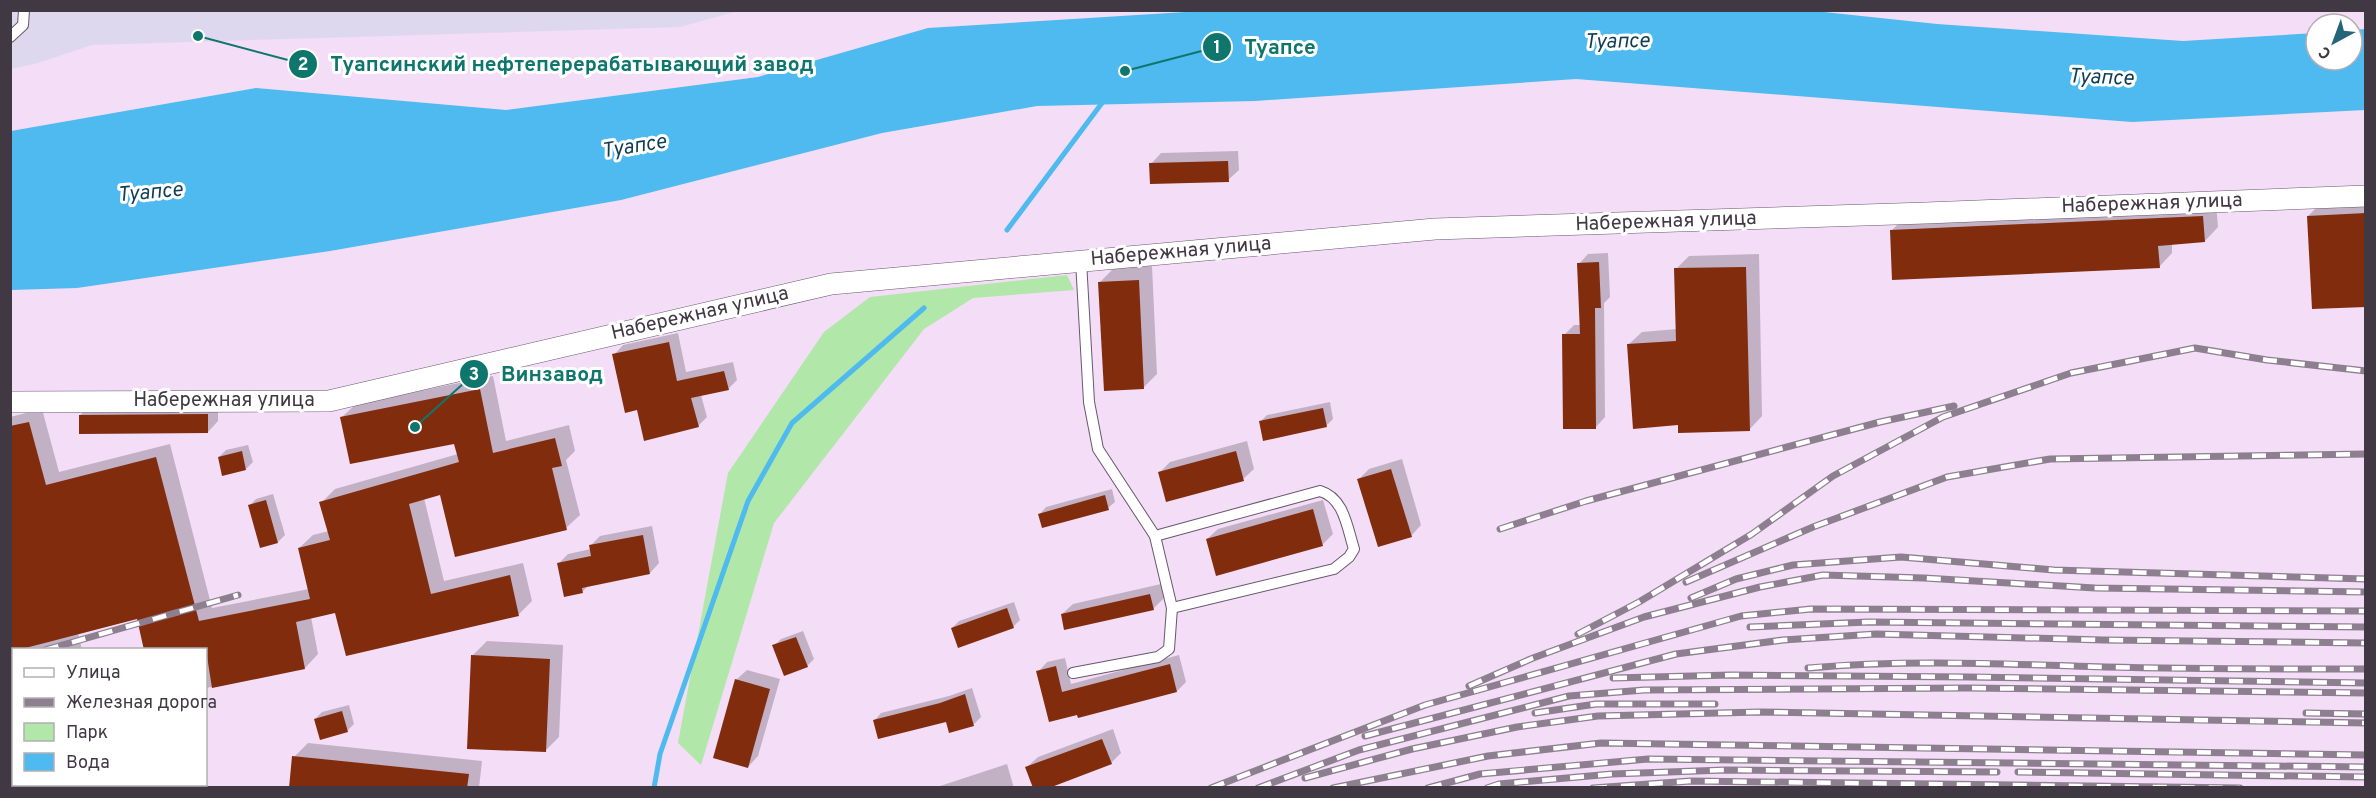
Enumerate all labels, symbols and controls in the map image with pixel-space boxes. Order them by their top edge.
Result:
north arrow [2304,12,2364,72]
callout: Туапсе [1202,27,1327,66]
water label: Туапсе [1584,28,1651,56]
text: Туапсе [1244,35,1316,62]
text: 1 [1213,37,1221,60]
text: С [2315,41,2336,63]
callout: Туапсинский нефтеперерабатывающий завод [288,45,826,84]
text: Туапсинский нефтеперерабатывающий завод [330,52,814,79]
text: 2 [297,54,309,77]
water label: Туапсе [2068,63,2135,93]
water label: Туапсе [600,128,669,165]
water label: Туапсе [116,177,185,209]
street label: Набережная улица [2061,188,2243,220]
street label: Набережная улица [1575,206,1757,238]
street label: Набережная улица [1089,231,1273,273]
street label: Набережная улица [609,281,791,347]
callout: Винзавод [459,354,615,393]
text: Винзавод [501,362,603,389]
text: 3 [469,364,479,387]
street label: Набережная улица [133,388,315,414]
legend [12,648,207,786]
text: Улица [66,662,120,685]
text: Железная дорога [66,692,217,715]
text: Парк [66,722,108,745]
text: Вода [66,752,110,775]

